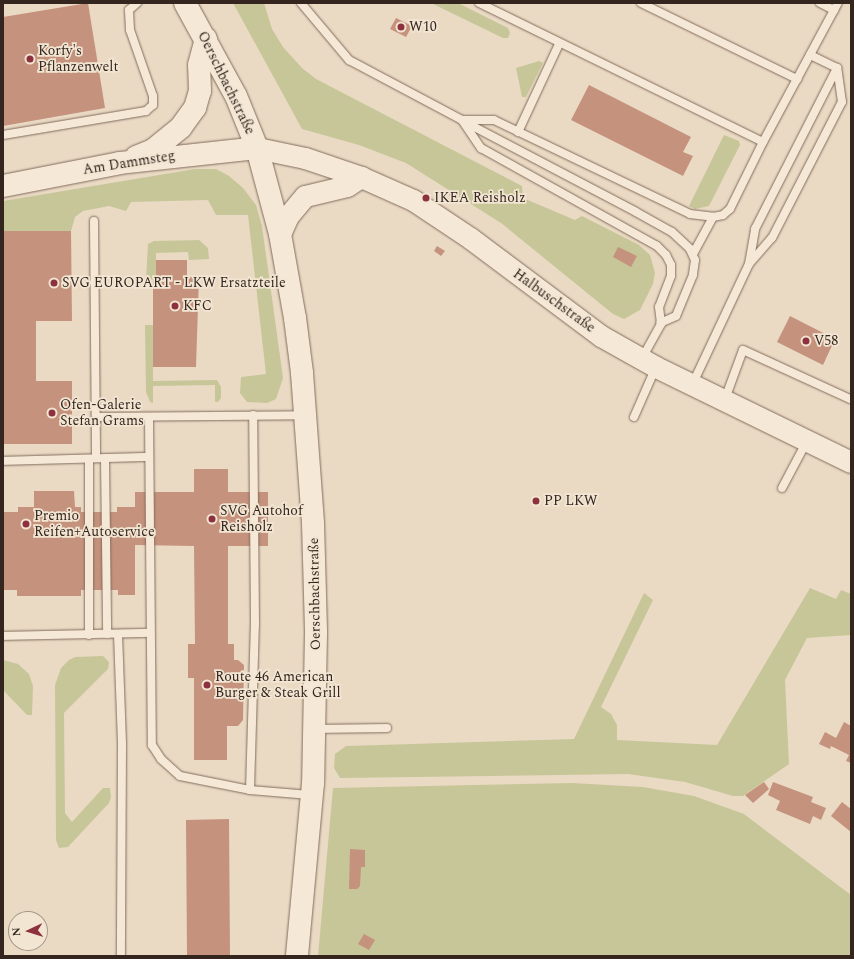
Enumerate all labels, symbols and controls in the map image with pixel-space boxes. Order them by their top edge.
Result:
place label: W10 [409,19,437,35]
marker: W10 [396,22,406,32]
street label: Oerschbachstraße [194,29,258,137]
place label: Korfy's Pflanzenwelt [38,43,118,76]
marker: Korfy's Pflanzenwelt [25,54,35,64]
street label: Am Dammsteg [82,147,176,179]
place label: IKEA Reisholz [434,190,526,206]
marker: IKEA Reisholz [421,193,431,203]
street label: Halbuschstraße [510,266,598,336]
place label: SVG EUROPART - LKW Ersatzteile [62,275,286,291]
marker: SVG EUROPART - LKW Ersatzteile [49,278,59,288]
place label: KFC [183,298,212,314]
marker: KFC [170,301,180,311]
place label: V58 [814,333,838,349]
marker: V58 [801,336,811,346]
place label: Ofen-Galerie Stefan Grams [60,397,144,430]
marker: Ofen-Galerie Stefan Grams [47,408,57,418]
place label: PP LKW [544,493,598,509]
marker: PP LKW [531,496,541,506]
place label: SVG Autohof Reisholz [220,503,303,536]
place label: Premio Reifen+Autoservice [34,508,155,540]
marker: SVG Autohof Reisholz [207,514,217,524]
marker: Premio Reifen+Autoservice [21,519,31,529]
street label: Oerschbachstraße [306,537,324,651]
place label: Route 46 American Burger & Steak Grill [215,669,341,702]
marker: Route 46 American Burger & Steak Grill [202,680,212,690]
north arrow [8,911,48,951]
text: N [8,927,25,937]

